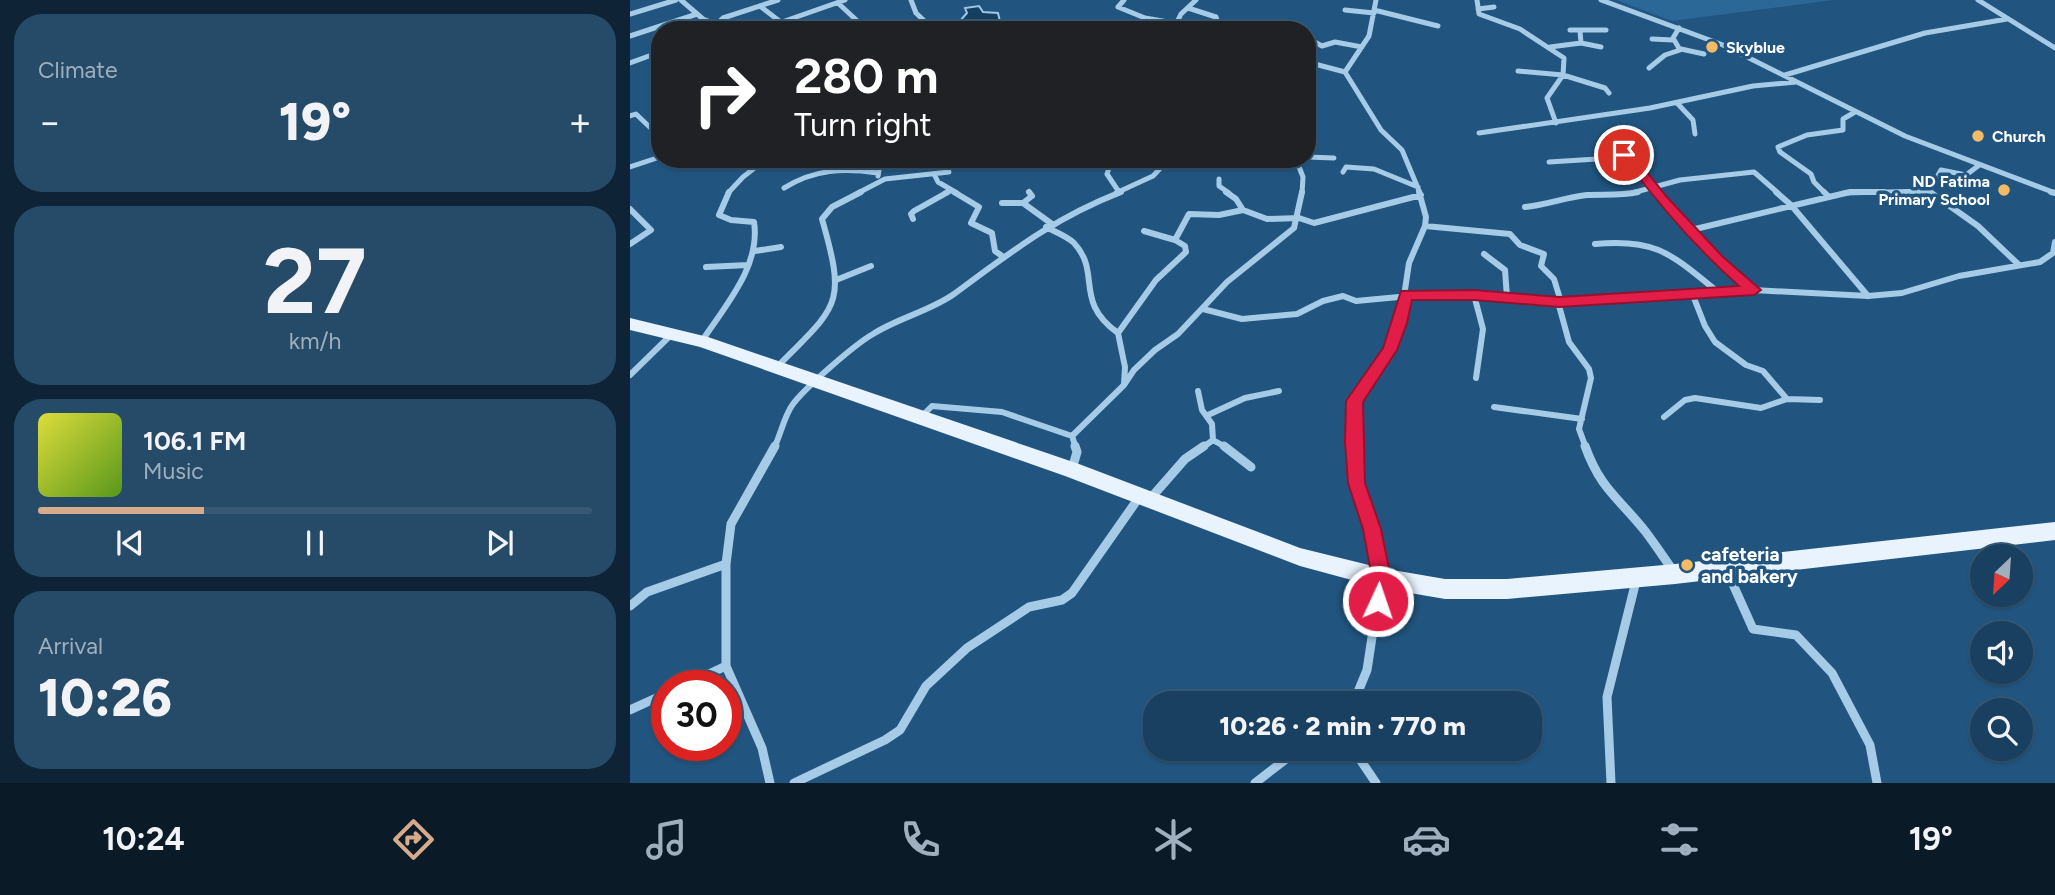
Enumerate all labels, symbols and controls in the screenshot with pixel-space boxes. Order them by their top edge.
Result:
place label: Skyblue [1726,38,1785,57]
marker: Skyblue [1704,39,1720,55]
text: 280 m [794,46,939,105]
icon: right [679,49,770,140]
text: Climate [38,56,117,84]
text: 19° [279,91,351,153]
text: − [38,99,62,145]
text: + [568,99,592,145]
text: Turn right [794,106,932,144]
pin [1594,125,1654,185]
place label: Church [1992,127,2046,146]
marker: Church [1970,128,1986,144]
icon: arrive [1605,136,1643,174]
place label: ND Fatima Primary School [1878,172,1990,209]
marker: ND Fatima Primary School [1996,182,2012,198]
text: 27 [263,227,367,336]
text: km/h [289,327,341,355]
text: 106.1 FM [143,425,246,457]
text: Music [143,457,204,485]
icon: previous [111,524,149,562]
icon: pause [296,524,334,562]
icon: next [481,524,519,562]
place label: cafeteria and bakery [1701,543,1798,588]
north arrow [1970,544,2034,607]
map controls [1970,544,2033,761]
marker: cafeteria and bakery [1679,557,1695,573]
position arrow [1341,564,1415,638]
button: sound [1970,621,2033,684]
text: Arrival [38,632,103,660]
text: 10:26 [38,667,172,729]
speed limit sign: 30 [651,670,742,761]
button: search [1970,698,2033,761]
text: 10:26 · 2 min · 770 m [1219,710,1466,742]
icon: directions [389,815,438,864]
icon: music [642,815,691,864]
icon: phone [896,815,945,864]
icon: climate [1149,815,1198,864]
icon: car [1402,815,1451,864]
icon: filters [1655,815,1704,864]
text: 10:24 [102,820,185,858]
text: 19° [1909,820,1953,858]

